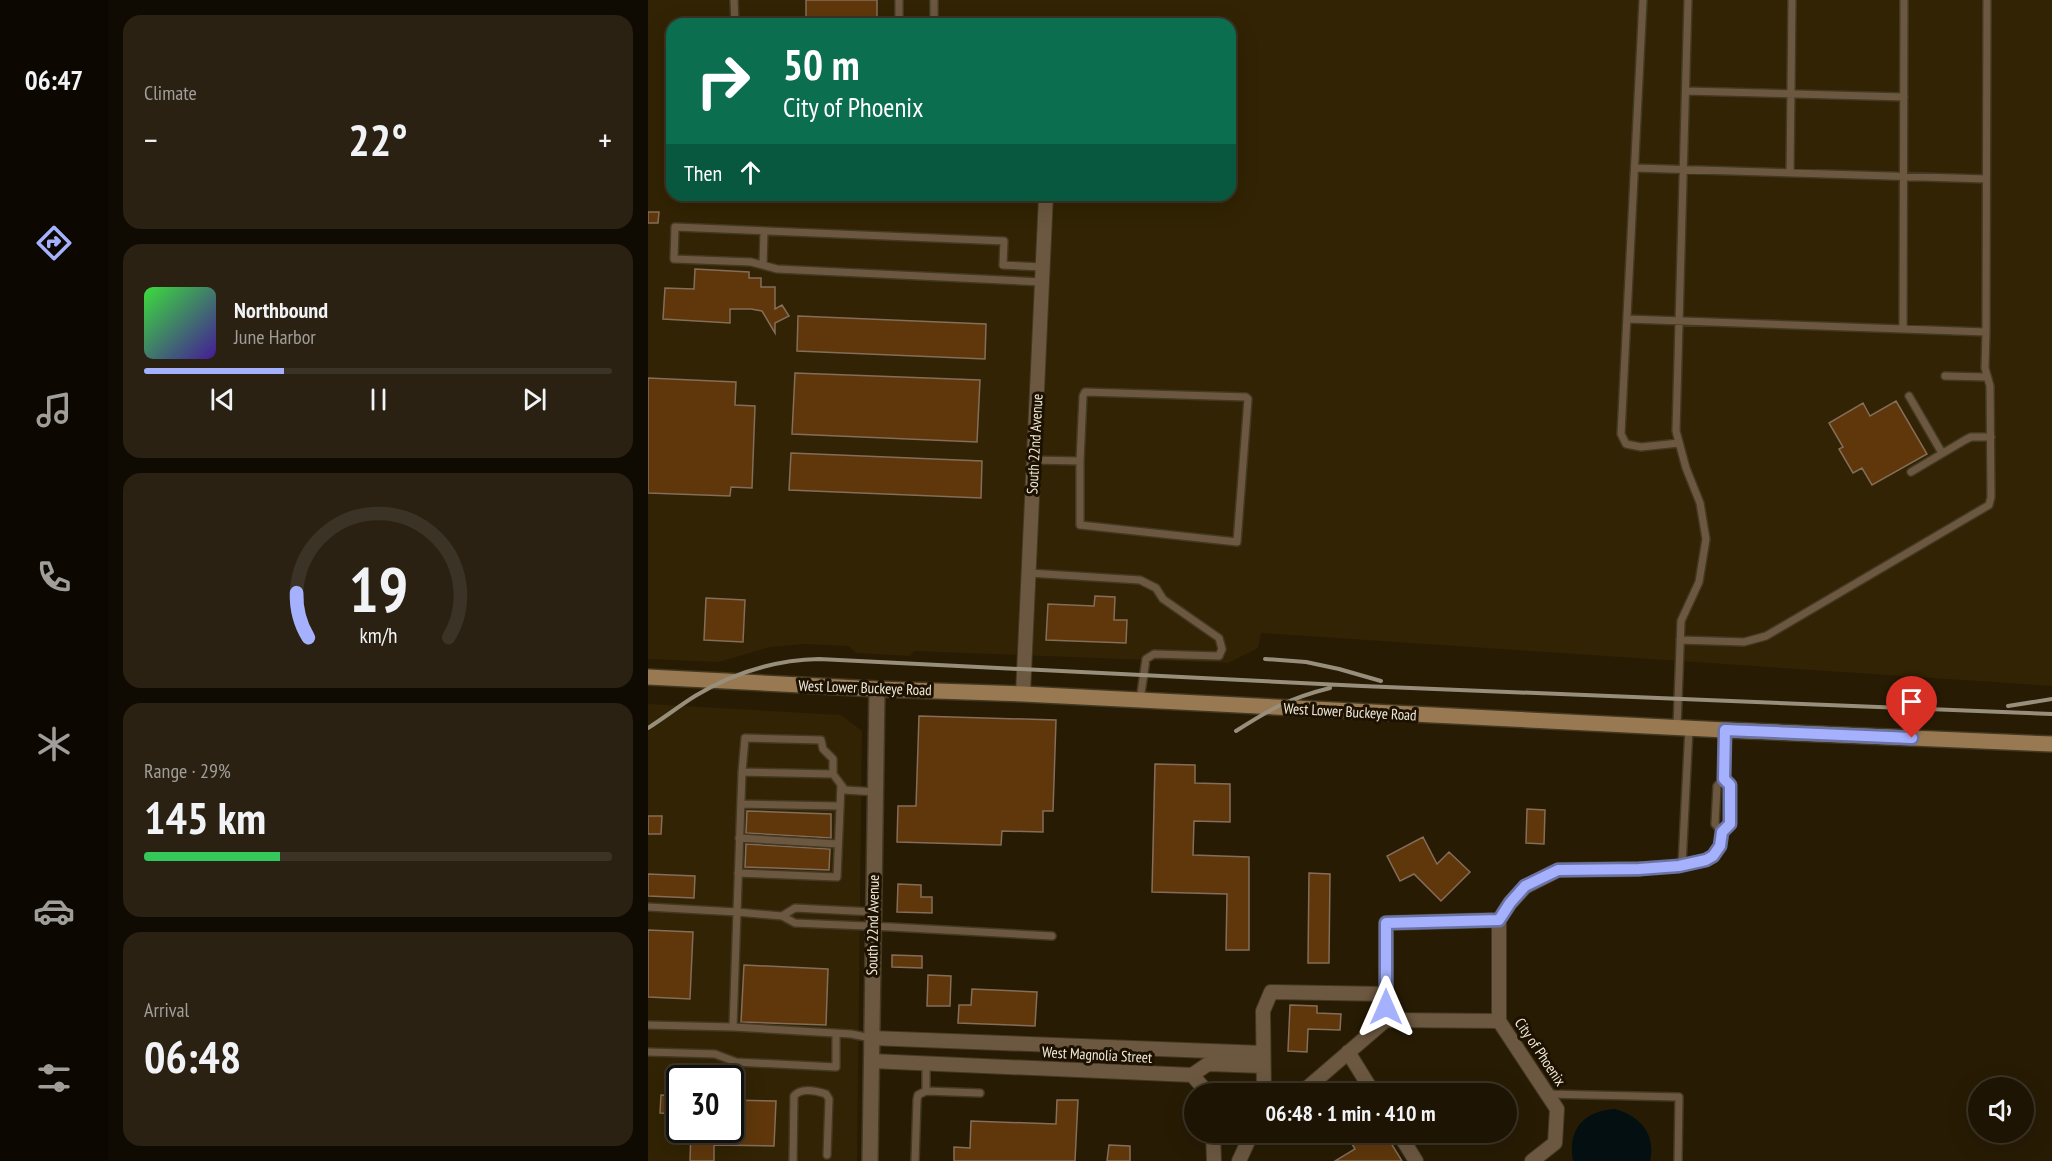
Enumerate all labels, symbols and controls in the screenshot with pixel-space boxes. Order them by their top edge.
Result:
text: 50 m [783,37,860,92]
icon: right [684,42,762,120]
text: 06:47 [25,63,83,97]
text: Climate [144,80,197,106]
text: City of Phoenix [783,90,923,124]
text: 22° [348,110,408,168]
text: − [144,118,158,161]
text: + [598,118,612,161]
icon: ahead [734,156,767,189]
text: Then [684,159,722,187]
icon: directions [33,222,75,264]
text: Northbound [234,296,328,324]
text: June Harbor [234,324,316,350]
icon: previous [206,383,239,416]
icon: pause [362,383,395,416]
icon: next [518,383,551,416]
icon: music [33,389,75,431]
street label: South 22nd Avenue [1022,393,1047,495]
text: 19 [348,548,408,629]
icon: phone [33,556,75,598]
text: km/h [359,621,397,649]
street label: West Lower Buckeye Road [798,676,932,699]
pin [1886,676,1937,738]
icon: arrive [1895,685,1928,718]
street label: West Lower Buckeye Road [1283,699,1417,724]
icon: climate [33,723,75,765]
text: Range · 29% [144,758,231,784]
text: 145 km [144,788,266,846]
street label: South 22nd Avenue [862,875,883,975]
icon: car [33,890,75,932]
position arrow [1354,975,1418,1039]
text: Arrival [144,997,189,1023]
street label: City of Phoenix [1511,1014,1570,1089]
text: 06:48 [144,1027,241,1085]
street label: West Magnolia Street [1042,1042,1153,1067]
icon: filters [33,1057,75,1099]
speed limit sign: 30 [666,1065,744,1143]
map controls [1968,1077,2034,1143]
button: sound [1968,1077,2034,1143]
text: 06:48 · 1 min · 410 m [1265,1099,1436,1127]

